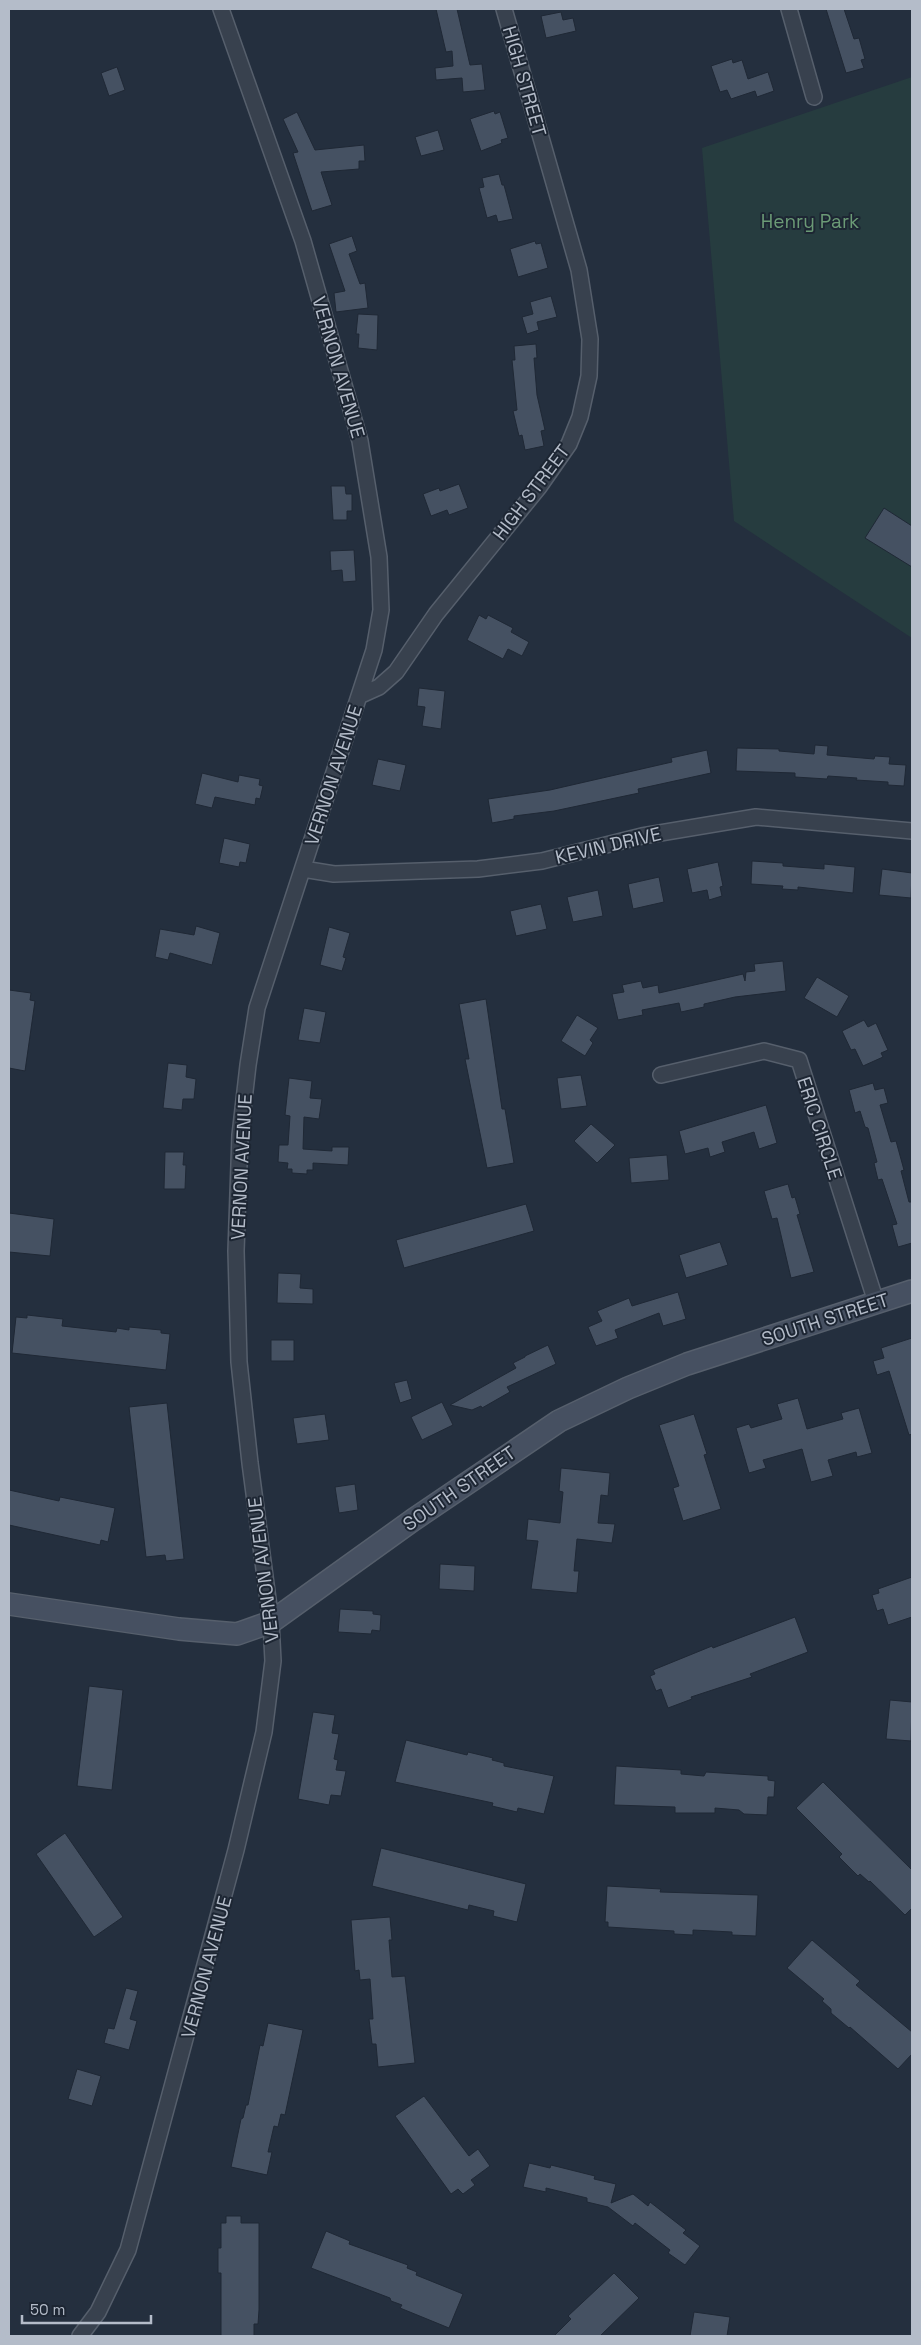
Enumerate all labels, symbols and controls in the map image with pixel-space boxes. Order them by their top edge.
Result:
street label: HIGH STREET [497,23,552,139]
park label: Henry Park [761,209,859,234]
street label: VERNON AVENUE [306,293,371,441]
street label: HIGH STREET [487,439,576,545]
street label: VERNON AVENUE [299,702,368,849]
street label: KEVIN DRIVE [553,821,663,870]
street label: ERIC CIRCLE [791,1074,848,1183]
street label: VERNON AVENUE [225,1093,258,1241]
street label: SOUTH STREET [758,1287,892,1352]
street label: SOUTH STREET [398,1440,521,1537]
street label: VERNON AVENUE [242,1496,285,1644]
street label: VERNON AVENUE [175,1893,238,2041]
scale bar [22,2292,151,2324]
text: 50 m [30,2300,65,2319]

